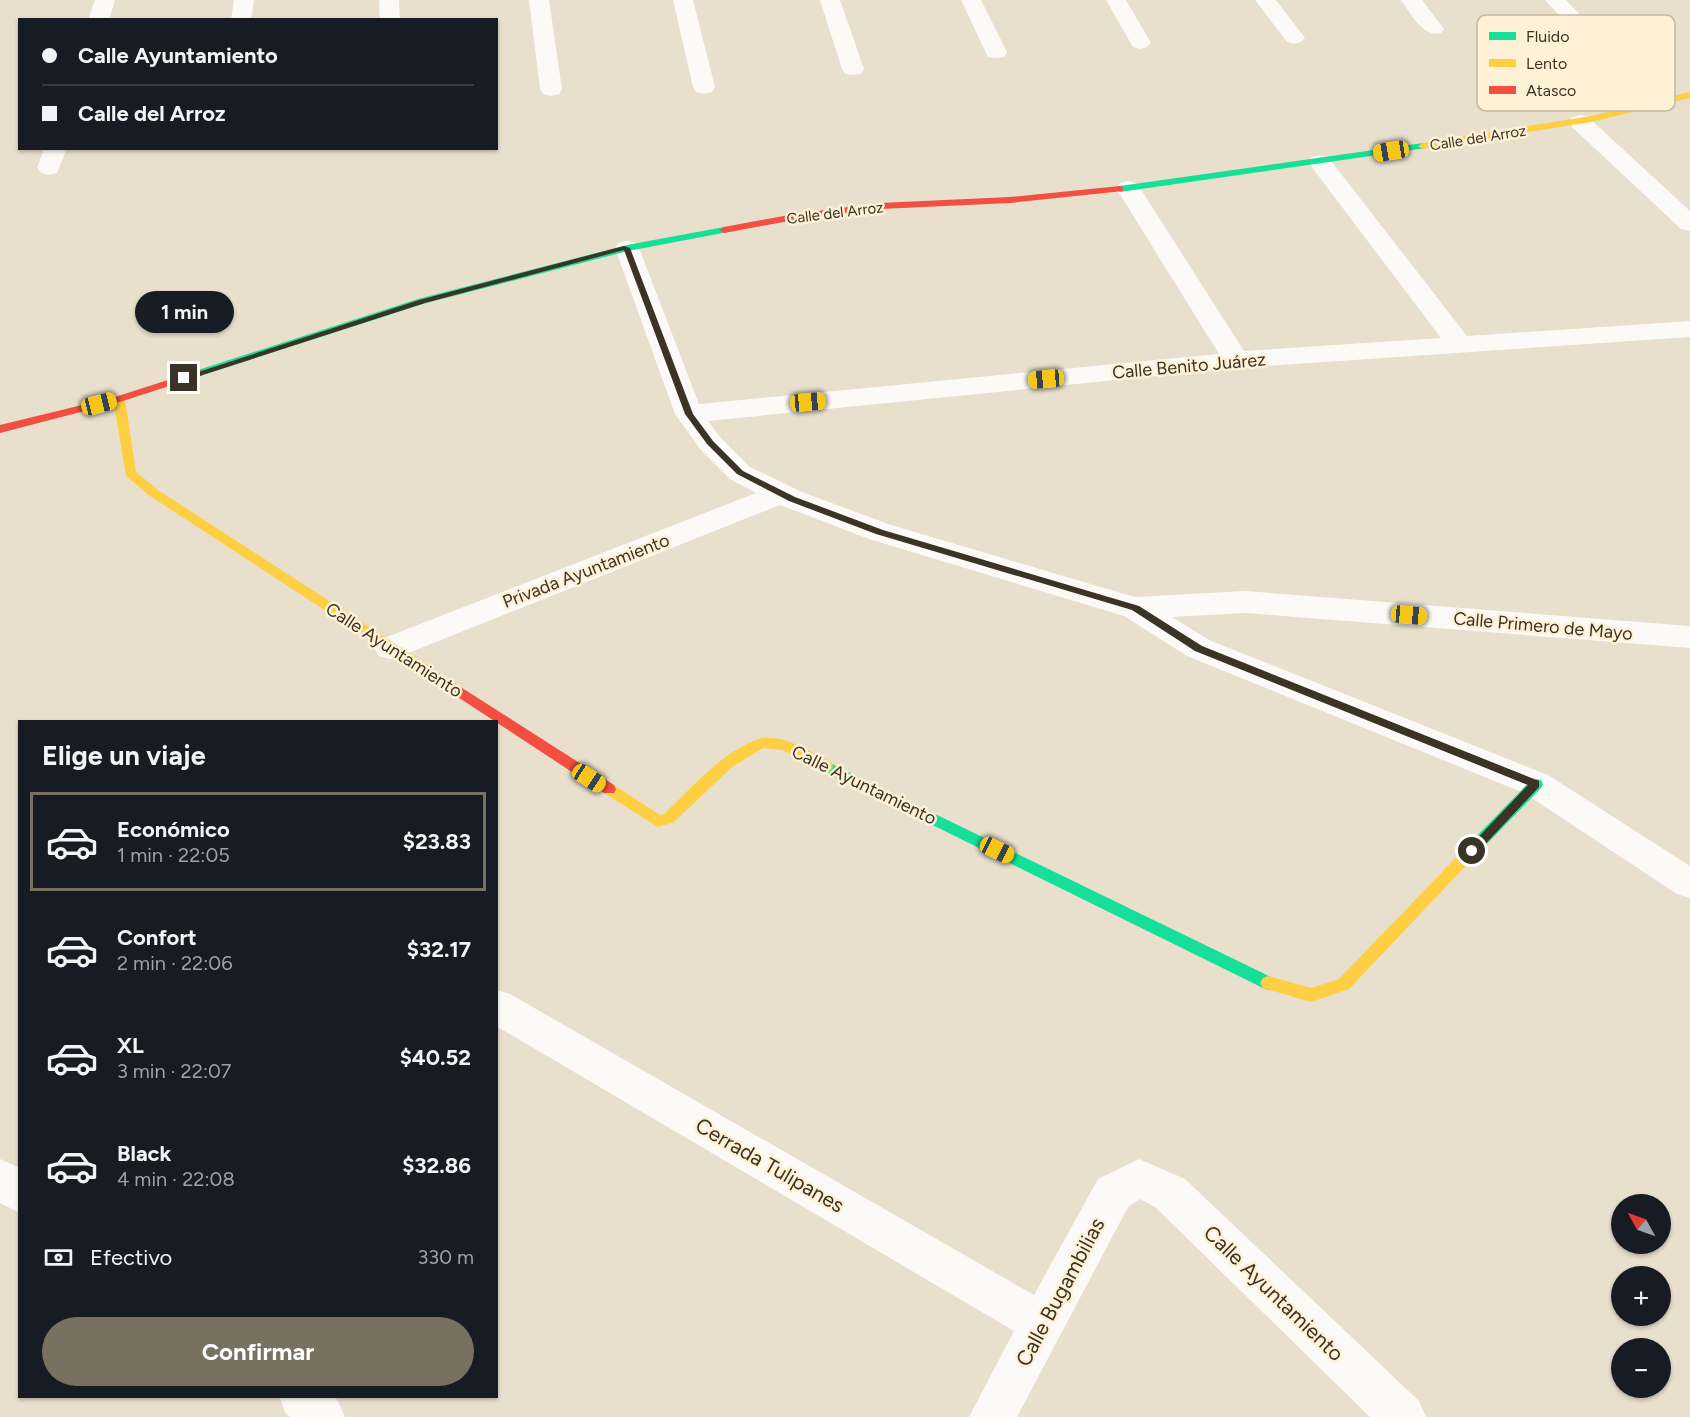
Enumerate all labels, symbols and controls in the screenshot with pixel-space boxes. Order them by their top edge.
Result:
legend [1477,15,1675,111]
text: Fluido [1526,27,1570,46]
text: Calle Ayuntamiento [78,42,278,69]
text: Lento [1526,54,1567,73]
text: Atasco [1526,81,1576,100]
text: Calle del Arroz [78,100,226,127]
street label: Calle del Arroz [1429,121,1527,155]
car [1372,139,1410,163]
street label: Calle del Arroz [786,198,884,228]
callout: 1 min [134,291,234,333]
text: 1 min [161,300,208,324]
street label: Calle Benito Juárez [1111,348,1267,384]
route end [170,364,197,391]
car [1027,368,1065,390]
car [79,391,119,417]
car [789,391,827,413]
street label: Privada Ayuntamiento [499,529,673,613]
street label: Calle Ayuntamiento [322,598,466,702]
car [1390,604,1428,626]
street label: Calle Primero de Mayo [1452,607,1634,645]
text: Elige un viaje [42,739,206,772]
street label: Calle Ayuntamiento [788,740,940,830]
car [569,761,609,795]
icon: car [45,815,99,869]
text: Económico [117,816,230,843]
text: $23.83 [403,828,471,855]
car [977,834,1017,866]
route start [1458,837,1485,864]
text: 1 min · 22:05 [117,843,230,867]
icon: car [45,923,99,977]
text: Confort [117,924,197,951]
text: $32.17 [407,936,471,963]
text: 2 min · 22:06 [117,951,232,975]
icon: car [45,1031,99,1085]
text: XL [117,1032,144,1059]
text: $40.52 [400,1044,471,1071]
text: 3 min · 22:07 [117,1059,232,1083]
street label: Cerrada Tulipanes [691,1112,849,1218]
icon: car [45,1139,99,1193]
text: Black [117,1140,171,1167]
text: $32.86 [402,1152,471,1179]
text: 4 min · 22:08 [117,1167,235,1191]
north arrow [1611,1194,1671,1254]
map controls [1611,1194,1671,1398]
street label: Calle Bugambilias [1010,1214,1110,1370]
street label: Calle Ayuntamiento [1199,1220,1349,1366]
icon: cash [42,1241,75,1274]
text: Efectivo [90,1244,172,1271]
text: 330 m [417,1245,474,1269]
button: + [1611,1266,1671,1326]
button: Confirmar [42,1317,474,1386]
button: − [1611,1338,1671,1398]

